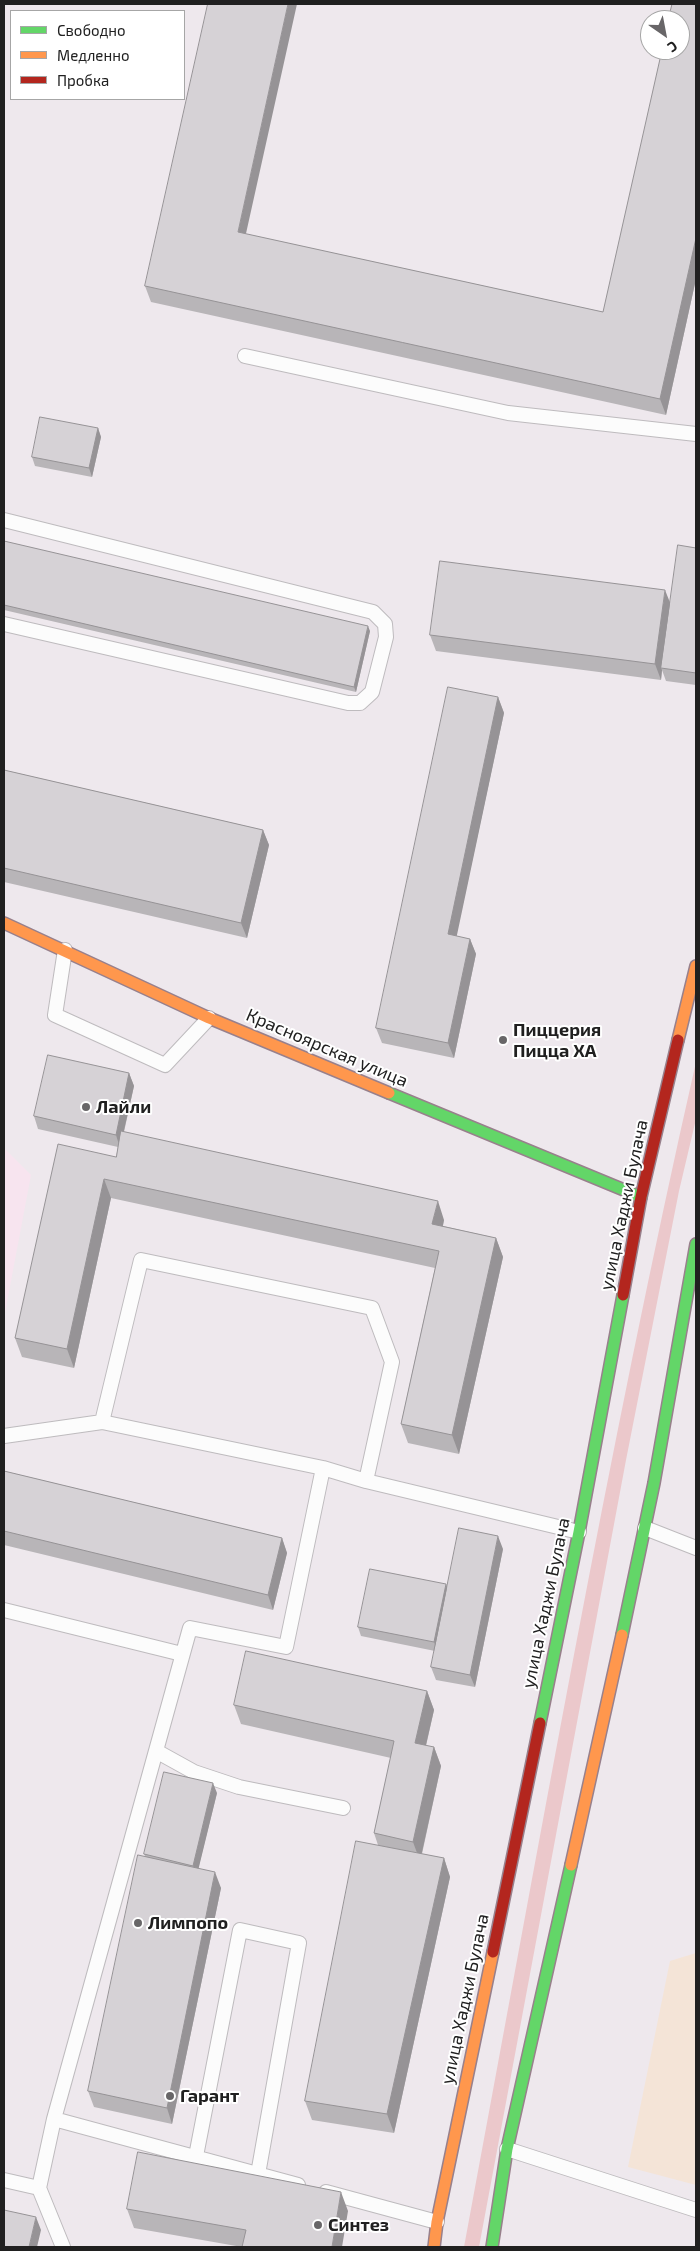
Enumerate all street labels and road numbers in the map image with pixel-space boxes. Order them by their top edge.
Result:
street label: Красноярская улица [243,1004,411,1092]
street label: улица Хаджи Булача [595,1118,653,1292]
street label: улица Хаджи Булача [517,1516,575,1690]
street label: улица Хаджи Булача [436,1912,494,2086]

